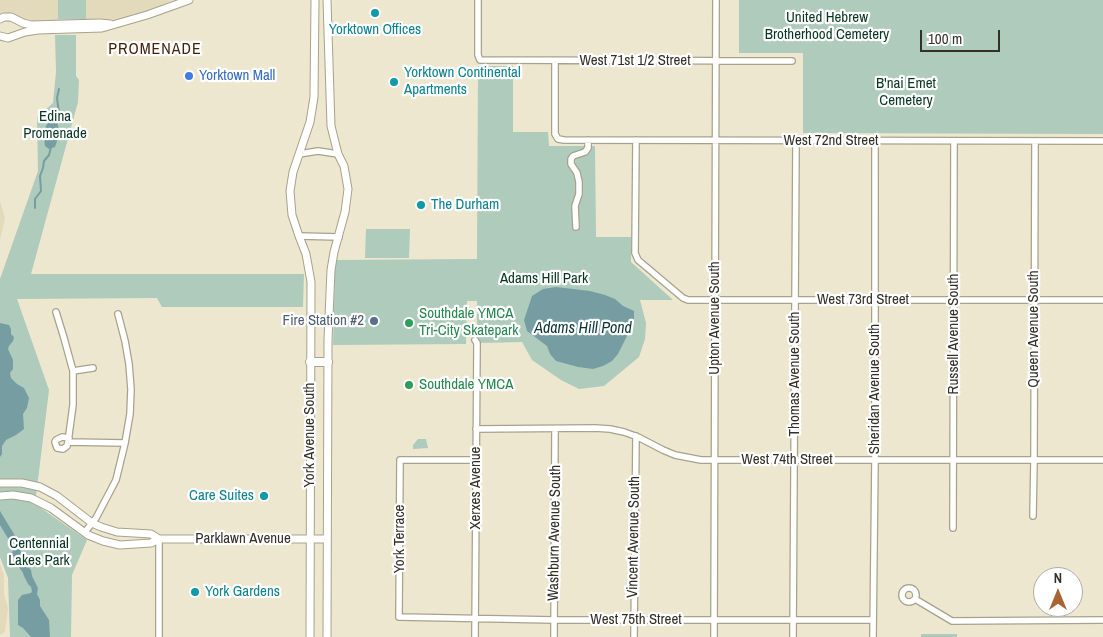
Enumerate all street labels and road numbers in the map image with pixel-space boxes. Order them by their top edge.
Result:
street label: West 71st 1/2 Street [579,52,691,70]
street label: West 72nd Street [784,132,878,150]
street label: Upton Avenue South [706,261,724,375]
street label: Queen Avenue South [1025,270,1043,388]
street label: Russell Avenue South [945,274,963,394]
street label: West 73rd Street [817,291,909,309]
street label: Thomas Avenue South [786,312,804,436]
street label: Sheridan Avenue South [866,324,884,454]
street label: York Avenue South [301,383,319,487]
street label: Xerxes Avenue [467,447,485,529]
street label: West 74th Street [741,451,833,469]
street label: Washburn Avenue South [545,465,565,601]
street label: Vincent Avenue South [624,476,644,598]
street label: York Terrace [391,505,409,573]
street label: Parklawn Avenue [195,530,291,548]
street label: West 75th Street [590,611,682,629]

